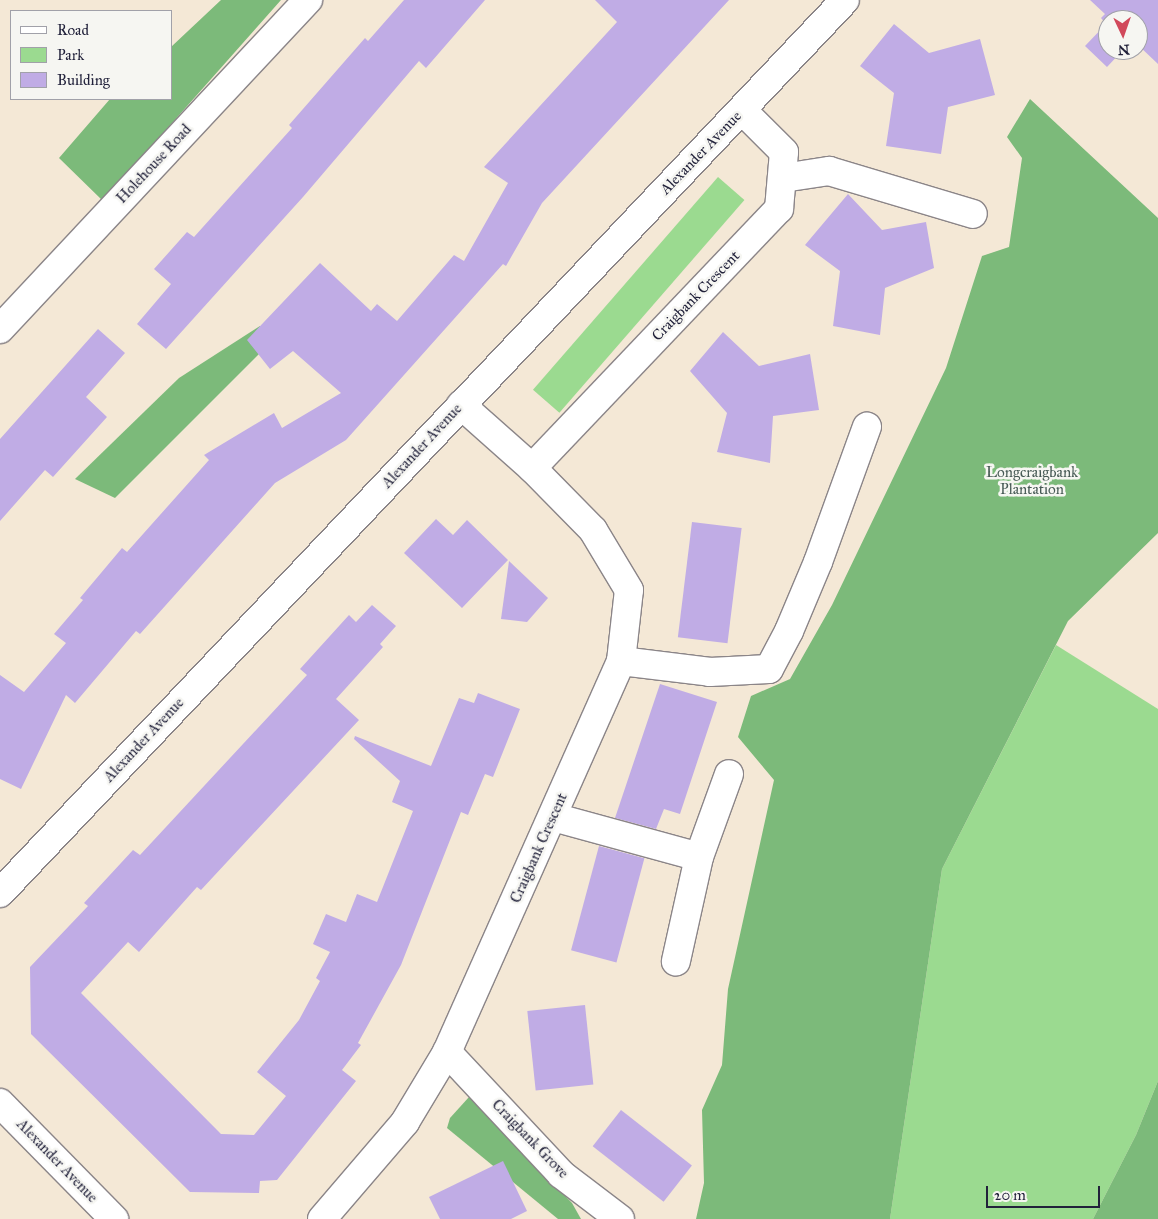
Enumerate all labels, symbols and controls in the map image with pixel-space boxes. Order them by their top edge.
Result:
legend [10,10,172,100]
north arrow [1098,10,1148,60]
text: Road [57,21,89,39]
text: N [1117,41,1130,58]
text: Park [57,46,84,64]
text: Building [57,71,110,89]
street label: Alexander Avenue [657,108,745,198]
street label: Holehouse Road [113,121,195,207]
street label: Craigbank Crescent [648,247,744,345]
street label: Alexander Avenue [378,400,466,492]
park label: Longcraigbank Plantation [986,463,1078,498]
street label: Alexander Avenue [100,694,188,786]
street label: Craigbank Crescent [507,790,571,906]
street label: Craigbank Grove [488,1096,572,1182]
street label: Alexander Avenue [13,1116,101,1206]
scale bar [988,1176,1102,1208]
text: 20 m [994,1186,1026,1204]

